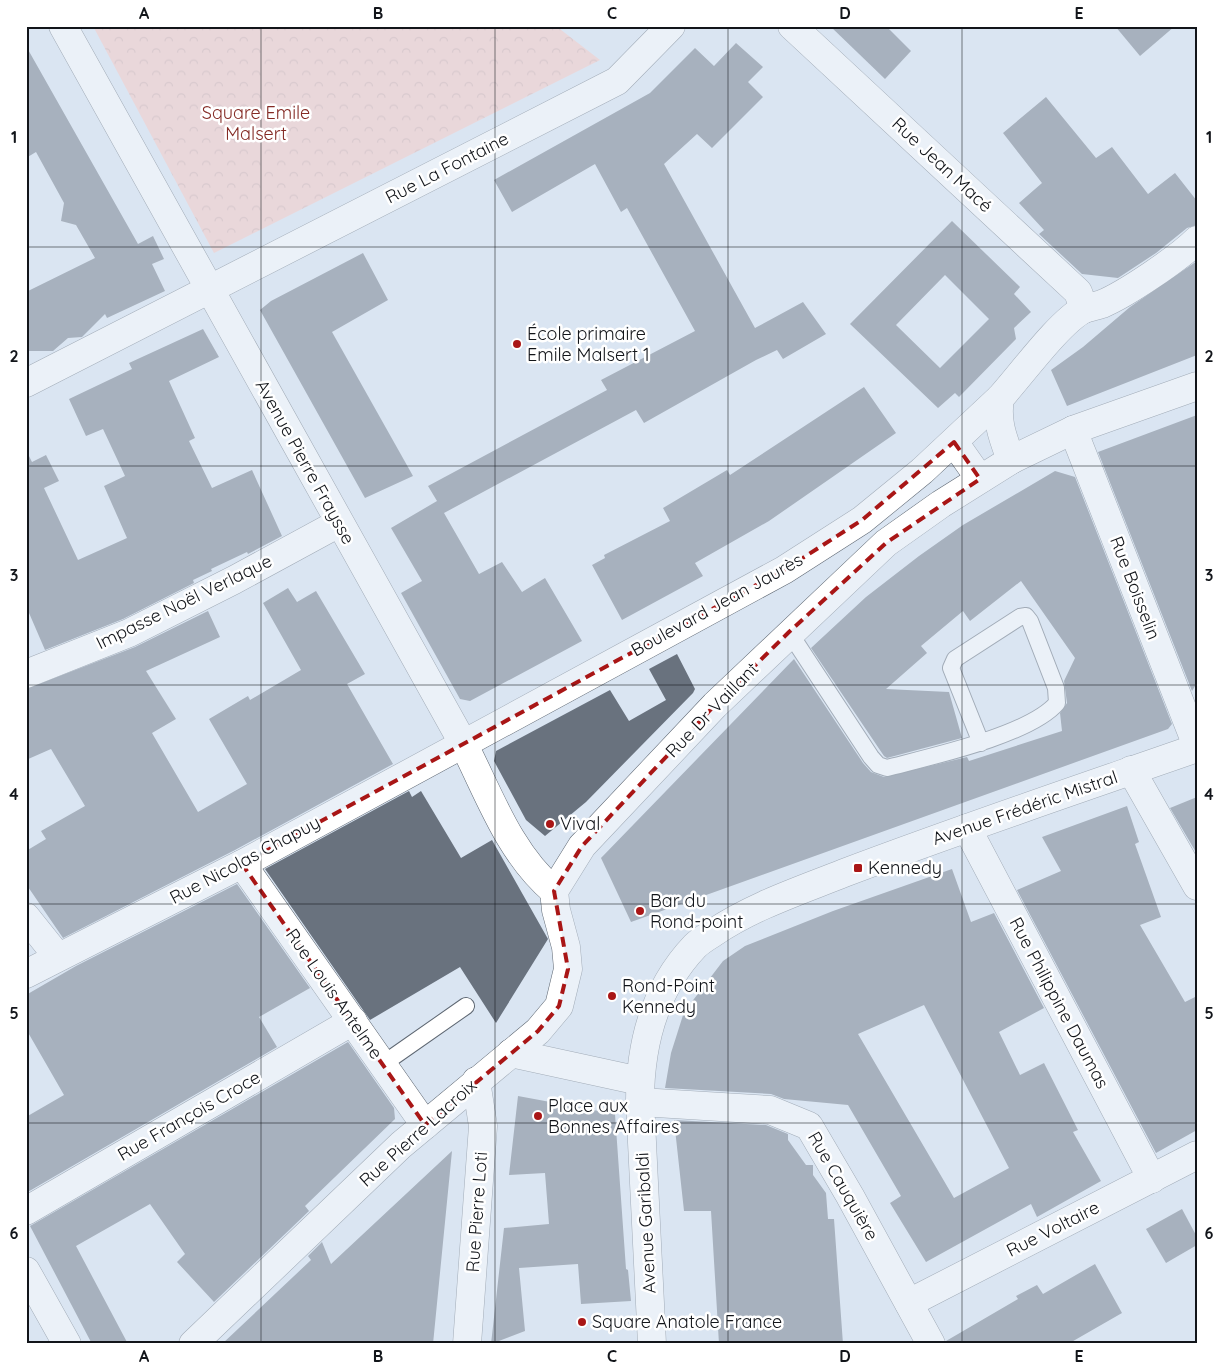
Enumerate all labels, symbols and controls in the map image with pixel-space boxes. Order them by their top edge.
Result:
text: A [139,3,150,23]
text: B [373,3,383,23]
text: C [607,3,617,23]
text: D [839,3,851,23]
text: E [1074,3,1084,23]
park label: Square Emile Malsert [202,101,310,145]
street label: Rue Jean Macé [887,112,997,217]
text: 1 [11,127,17,147]
street label: Rue La Fontaine [381,127,512,208]
text: 1 [1206,127,1212,147]
place label: École primaire Emile Malsert 1 [527,322,650,366]
marker: École primaire Emile Malsert 1 [511,338,523,350]
text: 2 [9,346,19,366]
text: 2 [1204,346,1214,366]
street label: Avenue Pierre Fraysse [251,375,360,548]
street label: Rue Boisselin [1105,533,1166,643]
street label: Boulevard Jean Jaurès [627,548,807,661]
street label: Impasse Noël Verlaque [92,549,276,654]
text: 3 [10,565,18,585]
text: 3 [1205,565,1213,585]
street label: Rue Dr Vaillant [660,657,763,762]
street label: Avenue Frédéric Mistral [929,765,1120,850]
text: 4 [9,784,19,804]
text: 4 [1204,784,1214,804]
street label: Rue Nicolas Chapuy [166,810,324,909]
place label: Vival [560,812,600,835]
marker: Vival [544,818,556,830]
place label: Kennedy [868,856,942,879]
marker: Kennedy [852,862,864,874]
place label: Bar du Rond-point [650,889,743,933]
marker: Bar du Rond-point [634,905,646,917]
street label: Rue Philippine Daumas [1004,913,1114,1092]
street label: Rue Louis Antelme [281,924,388,1063]
place label: Rond-Point Kennedy [622,974,715,1018]
marker: Rond-Point Kennedy [606,990,618,1002]
text: 5 [9,1003,19,1023]
text: 5 [1204,1003,1214,1023]
street label: Rue François Croce [113,1065,264,1166]
street label: Rue Pierre Lacroix [354,1074,481,1191]
place label: Place aux Bonnes Affaires [548,1094,679,1138]
marker: Place aux Bonnes Affaires [532,1110,544,1122]
street label: Rue Cauquière [803,1127,884,1244]
street label: Rue Pierre Loti [461,1151,492,1273]
street label: Avenue Garibaldi [630,1152,661,1294]
street label: Rue Voltaire [1002,1195,1103,1262]
text: 6 [10,1223,19,1243]
text: 6 [1205,1223,1214,1243]
place label: Square Anatole France [592,1310,782,1333]
marker: Square Anatole France [576,1316,588,1328]
text: A [139,1346,150,1366]
text: B [373,1346,383,1366]
text: C [607,1346,617,1366]
text: D [839,1346,851,1366]
text: E [1074,1346,1084,1366]

